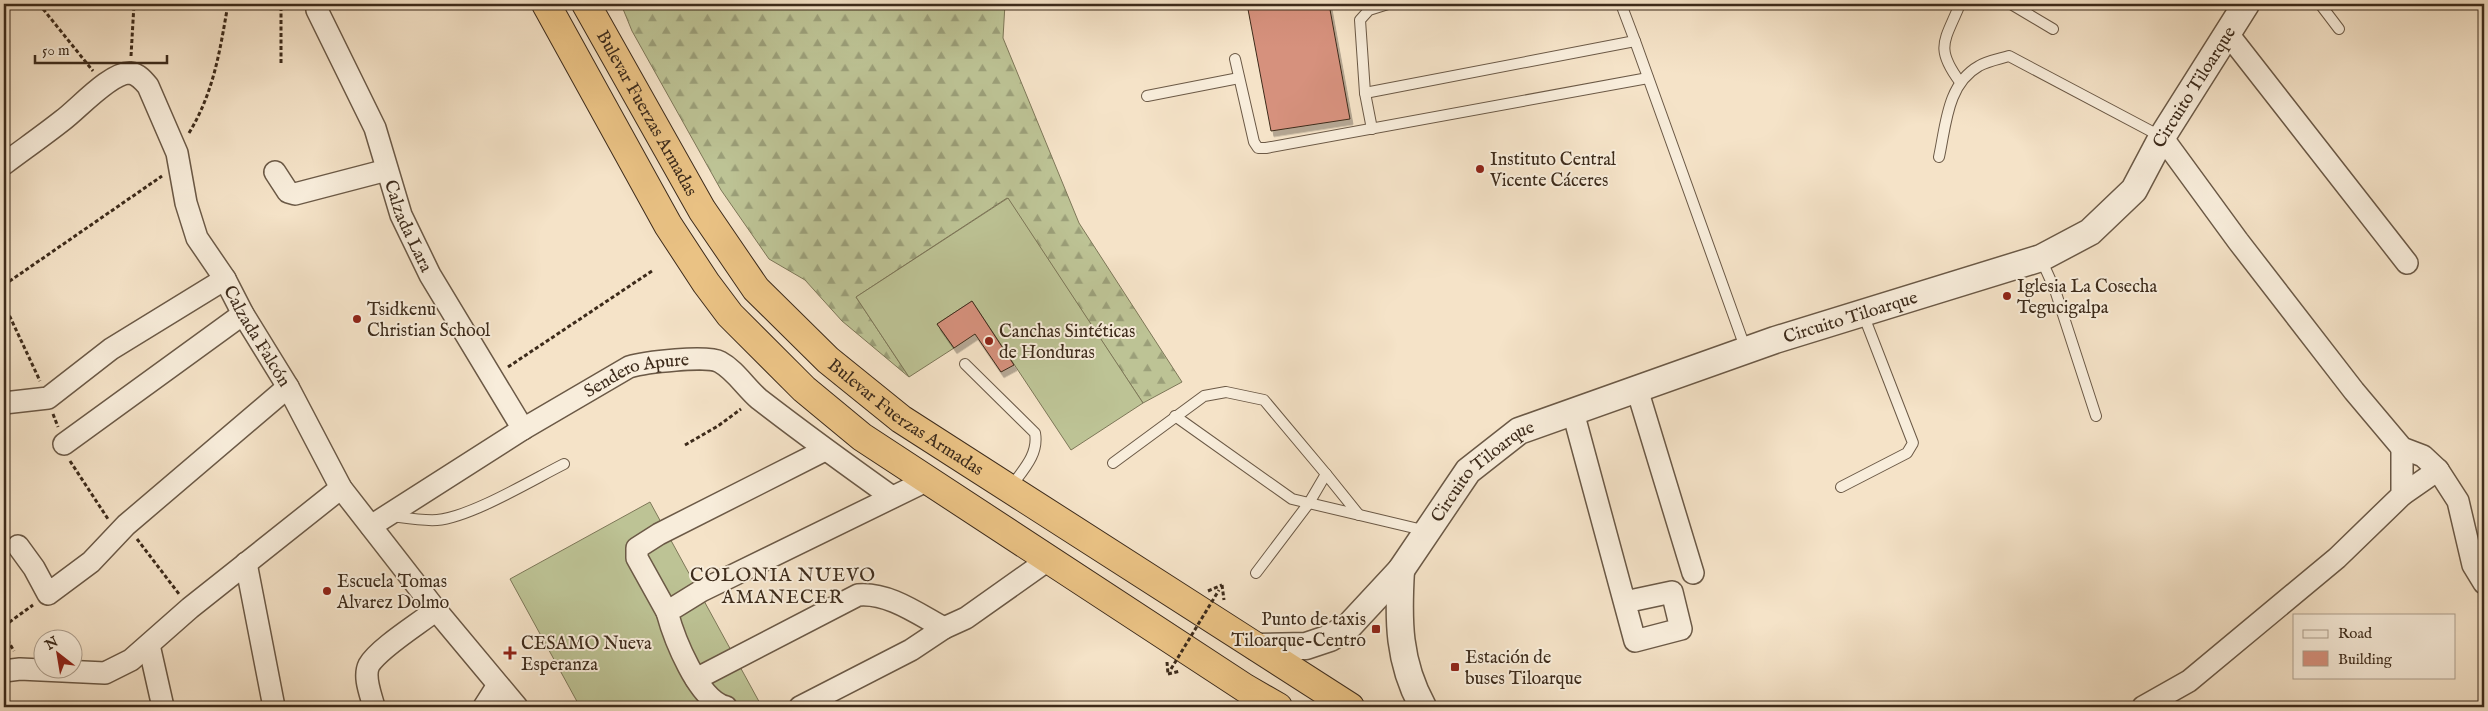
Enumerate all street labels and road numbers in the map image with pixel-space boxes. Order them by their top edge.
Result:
street label: Circuito Tiloarque [2148,23,2242,152]
street label: Bulevar Fuerzas Armadas [590,27,702,201]
street label: Calzada Lara [378,177,437,276]
street label: Calzada Falcón [217,282,295,392]
street label: Circuito Tiloarque [1781,287,1921,350]
street label: Sendero Apure [580,349,690,404]
street label: Bulevar Fuerzas Armadas [822,354,987,482]
street label: Circuito Tiloarque [1426,417,1538,527]

